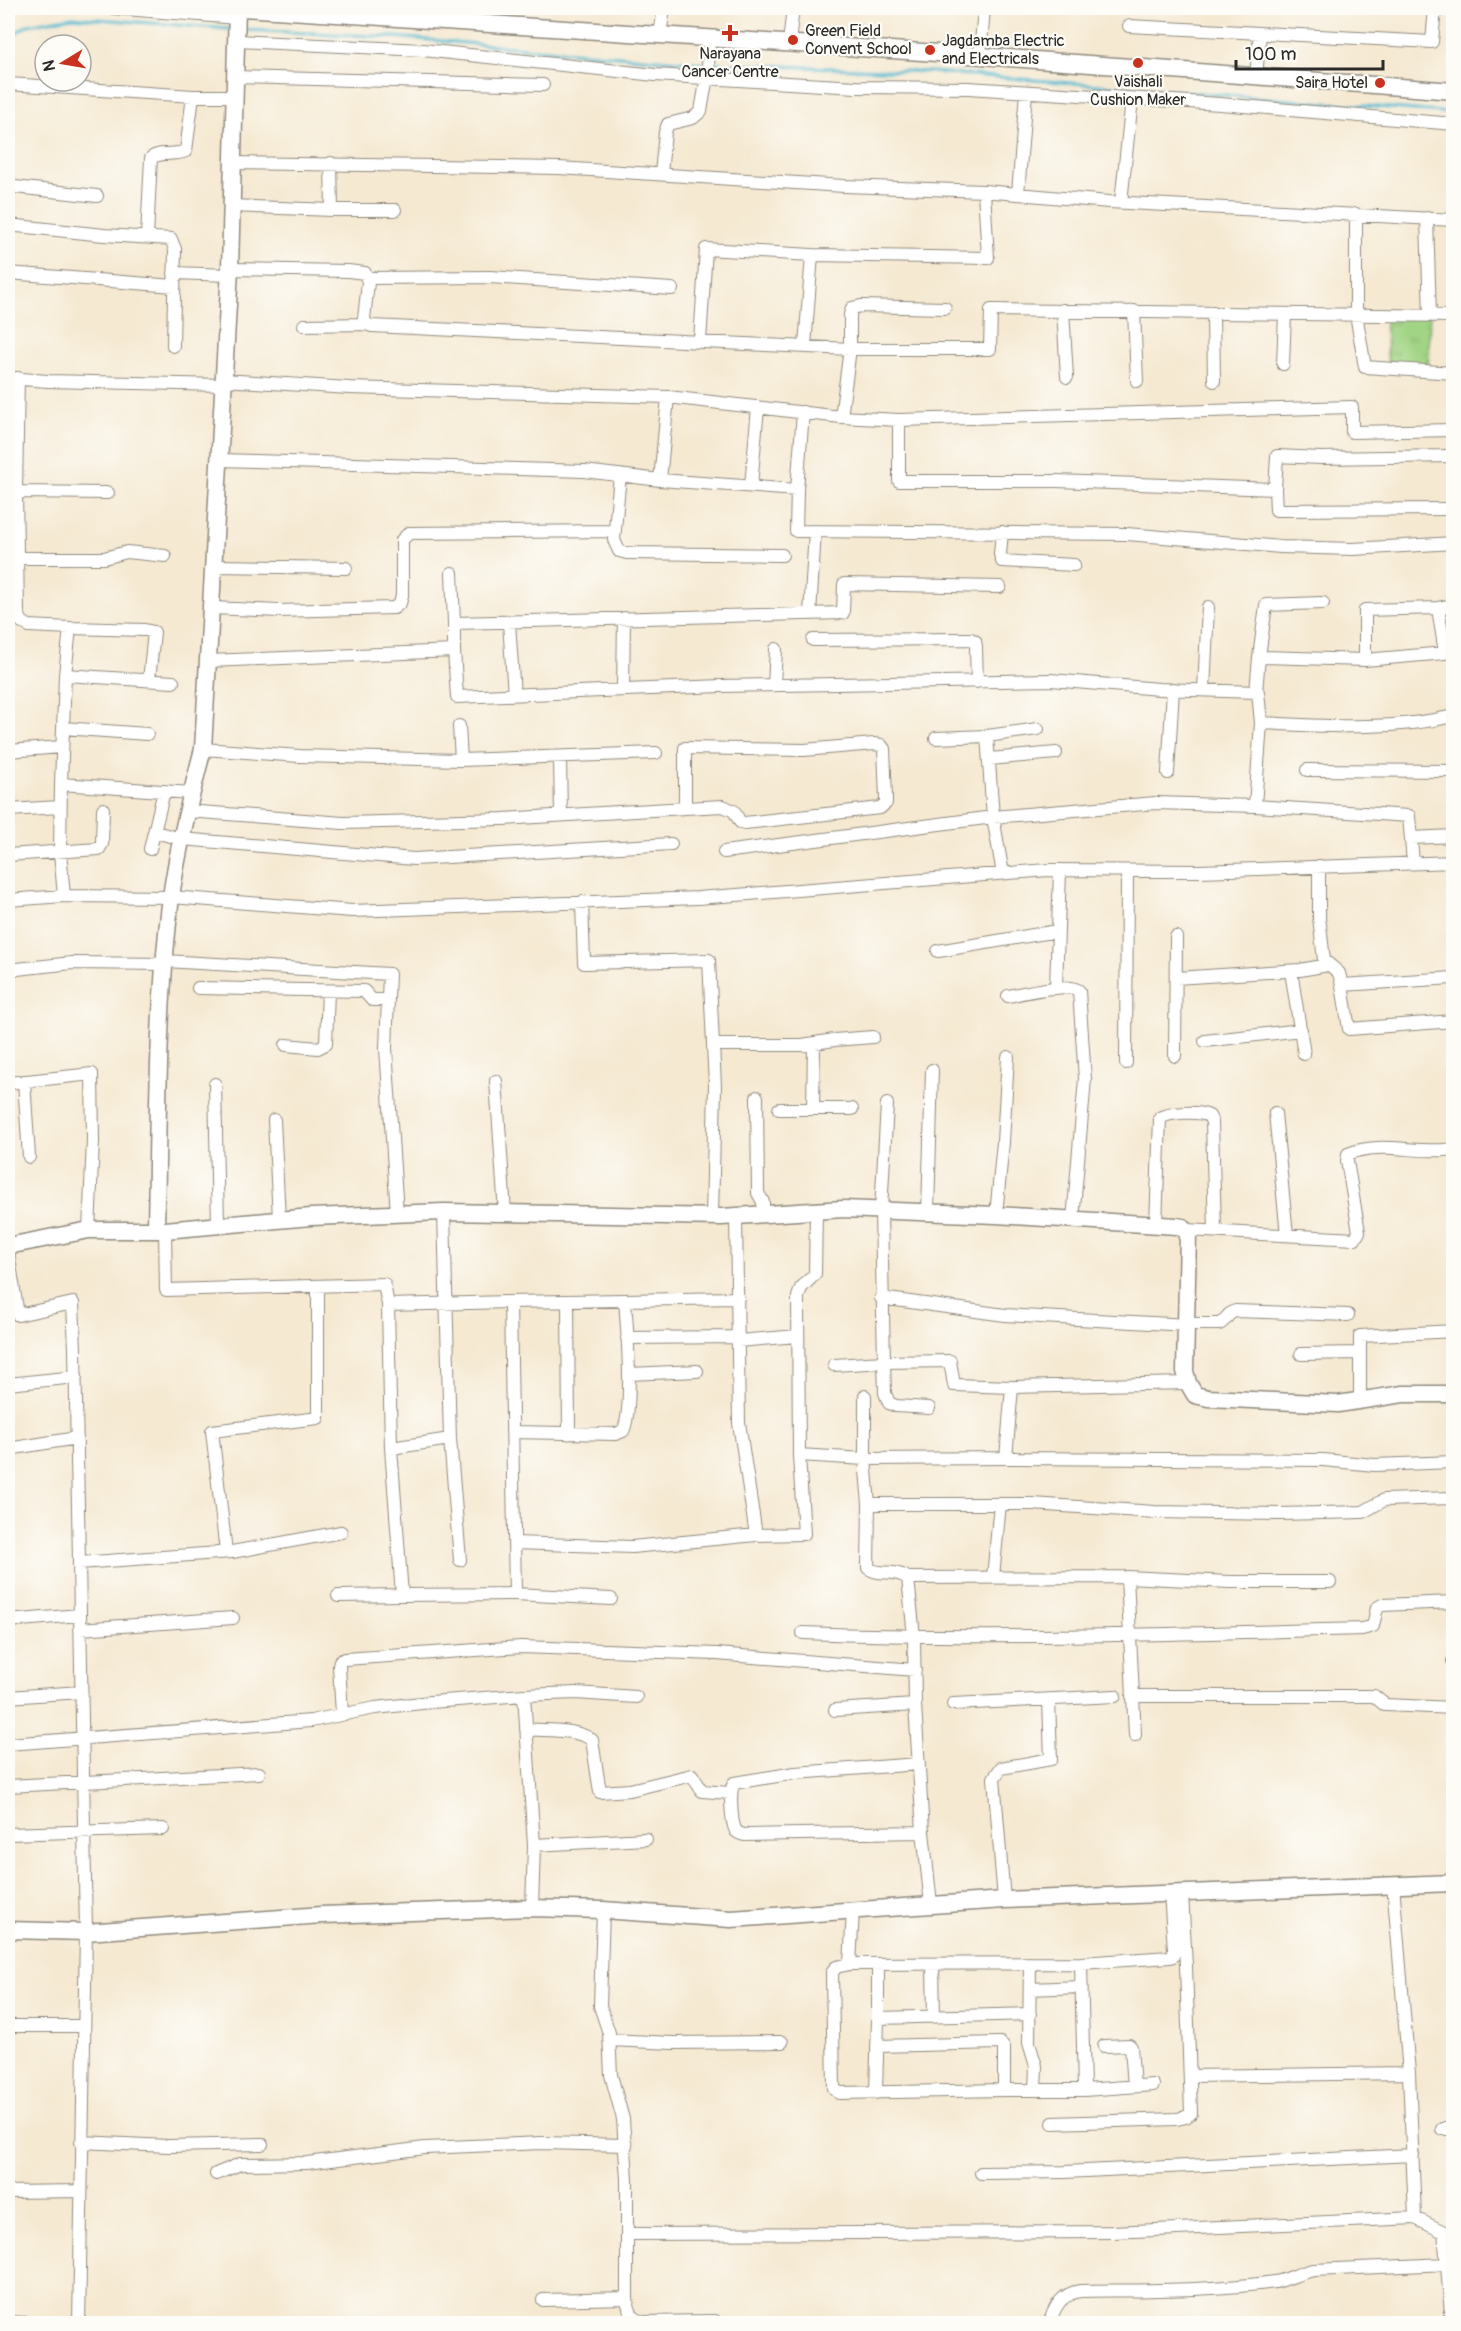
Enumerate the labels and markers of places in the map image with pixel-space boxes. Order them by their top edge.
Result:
place label: Green Field Convent School [805,21,912,59]
marker: Narayana Cancer Centre [721,24,739,42]
place label: Jagdamba Electric and Electricals [942,31,1065,69]
marker: Green Field Convent School [786,33,800,47]
marker: Jagdamba Electric and Electricals [923,43,937,57]
place label: Narayana Cancer Centre [681,44,779,82]
marker: Vaishali Cushion Maker [1131,56,1145,70]
place label: Vaishali Cushion Maker [1090,72,1186,110]
place label: Saira Hotel [1295,73,1368,93]
marker: Saira Hotel [1373,76,1387,90]

